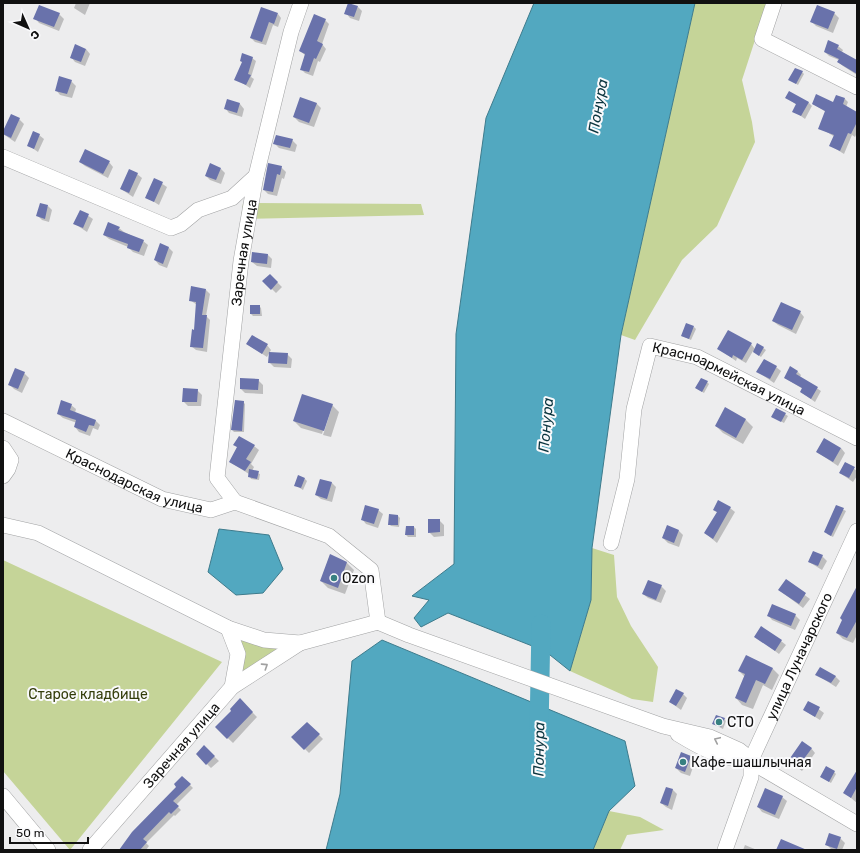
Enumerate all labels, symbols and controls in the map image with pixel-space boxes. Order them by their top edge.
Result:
north arrow [8,8,48,48]
text: С [27,27,42,42]
water label: Понура [584,77,612,134]
street label: Заречная улица [228,198,261,307]
street label: Красноармейская улица [651,339,808,419]
water label: Понура [535,397,557,453]
street label: Краснодарская улица [63,445,205,517]
place label: Ozon [342,570,375,587]
marker: Ozon [329,573,339,583]
street label: улица Луначарского [763,590,836,723]
one-way arrow [260,664,267,671]
park label: Старое кладбище [28,686,148,703]
street label: Заречная улица [140,699,224,792]
place label: СТО [727,714,754,731]
marker: СТО [714,717,724,727]
water label: Понура [530,721,548,776]
one-way arrow [714,737,722,745]
place label: Кафе-шашлычная [691,754,812,771]
marker: Кафе-шашлычная [678,757,688,767]
scale bar [10,819,88,845]
text: 50 m [16,826,44,840]

